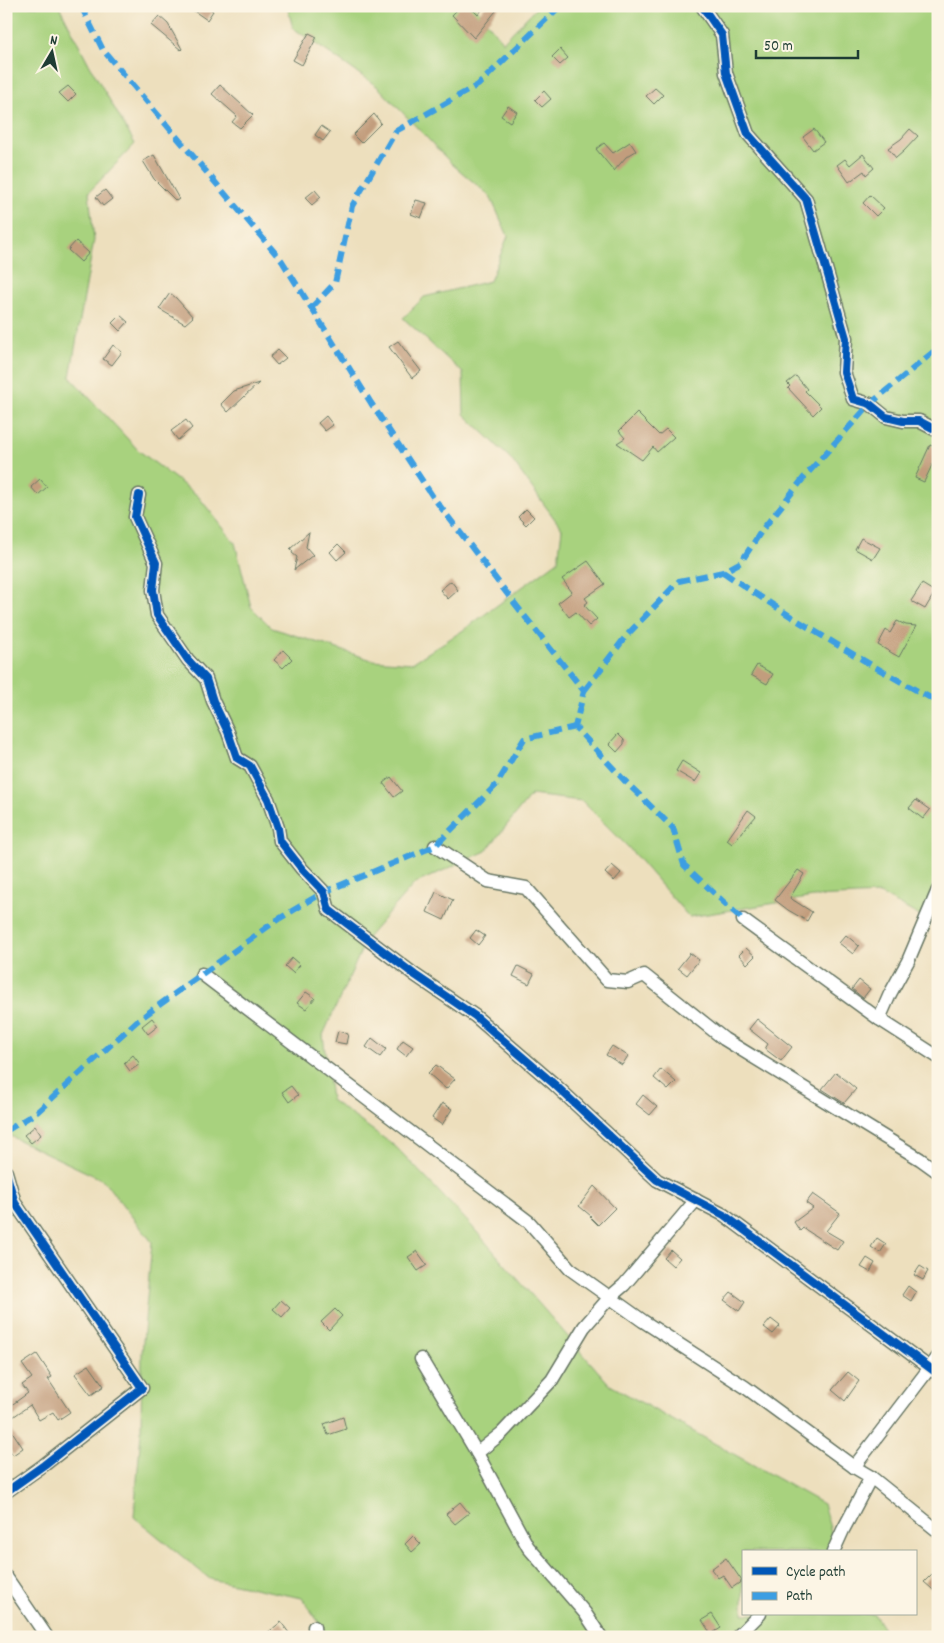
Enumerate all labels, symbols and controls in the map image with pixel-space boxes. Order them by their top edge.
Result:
north arrow [28,28,78,78]
scale bar [756,28,859,60]
text: N [49,31,59,52]
text: 50 m [764,36,793,58]
legend [742,1550,916,1616]
text: Cycle path [786,1562,846,1584]
text: Path [786,1586,812,1608]

